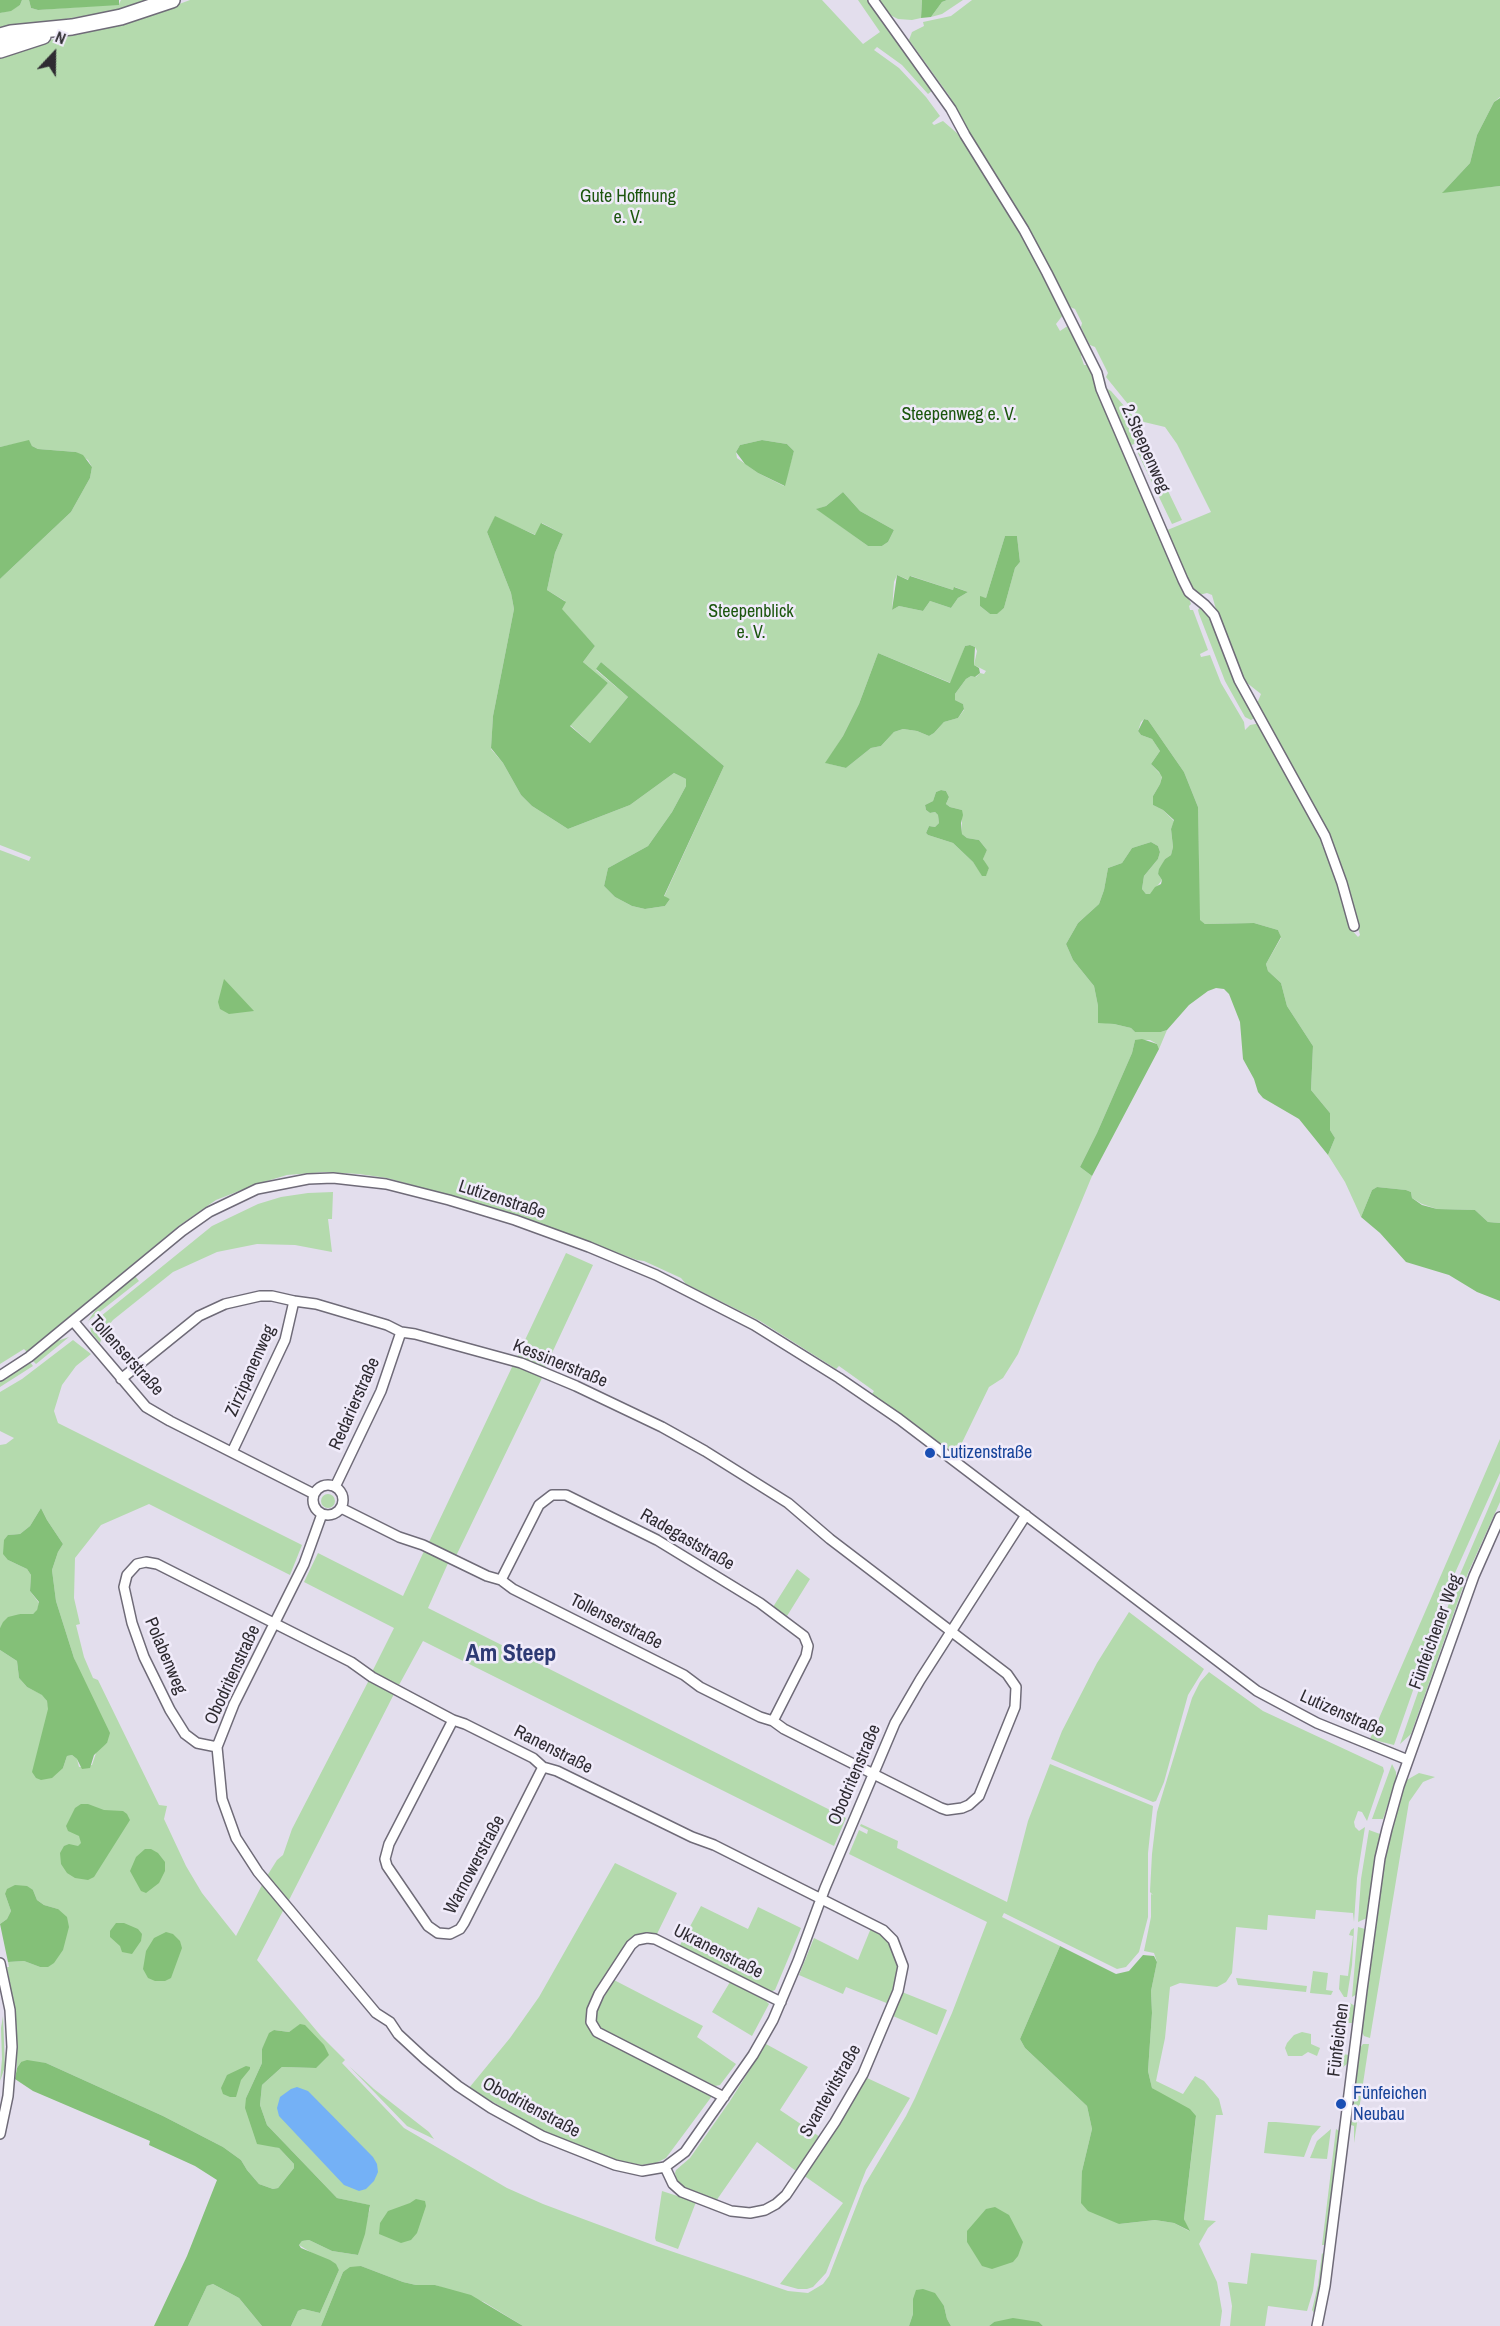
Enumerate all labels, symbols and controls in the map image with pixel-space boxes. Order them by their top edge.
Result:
north arrow [24,24,84,84]
text: N [52,25,69,49]
park label: Gute Hoffnung e. V. [580,186,676,228]
street label: 2.Steepenweg [1116,401,1174,497]
park label: Steepenweg e. V. [901,404,1017,426]
park label: Steepenblick e. V. [708,601,794,644]
street label: Lutizenstraße [456,1176,548,1224]
street label: Tollenserstraße [84,1311,168,1401]
street label: Zirzipanenweg [221,1322,281,1420]
street label: Kessinerstraße [510,1335,610,1393]
street label: Redarierstraße [325,1354,385,1454]
place label: Lutizenstraße [942,1442,1032,1464]
marker: Lutizenstraße [923,1446,937,1460]
street label: Radegaststraße [636,1504,738,1576]
street label: Fünfeichener Weg [1405,1571,1467,1693]
street label: Tollenserstraße [566,1589,666,1655]
street label: Polabenweg [139,1614,191,1698]
street label: Obodritenstraße [201,1622,265,1728]
district label: Am Steep [466,1641,556,1669]
street label: Lutizenstraße [1296,1686,1388,1742]
street label: Ranenstraße [510,1721,596,1779]
street label: Obodritenstraße [824,1721,886,1829]
street label: Warnowerstraße [440,1812,510,1918]
street label: Ukranenstraße [670,1920,766,1984]
street label: Fünfeichen [1324,2002,1354,2078]
street label: Svantevitstraße [796,2041,866,2141]
street label: Obodritenstraße [478,2073,584,2143]
place label: Fünfeichen Neubau [1353,2083,1427,2126]
marker: Fünfeichen Neubau [1334,2097,1348,2111]

